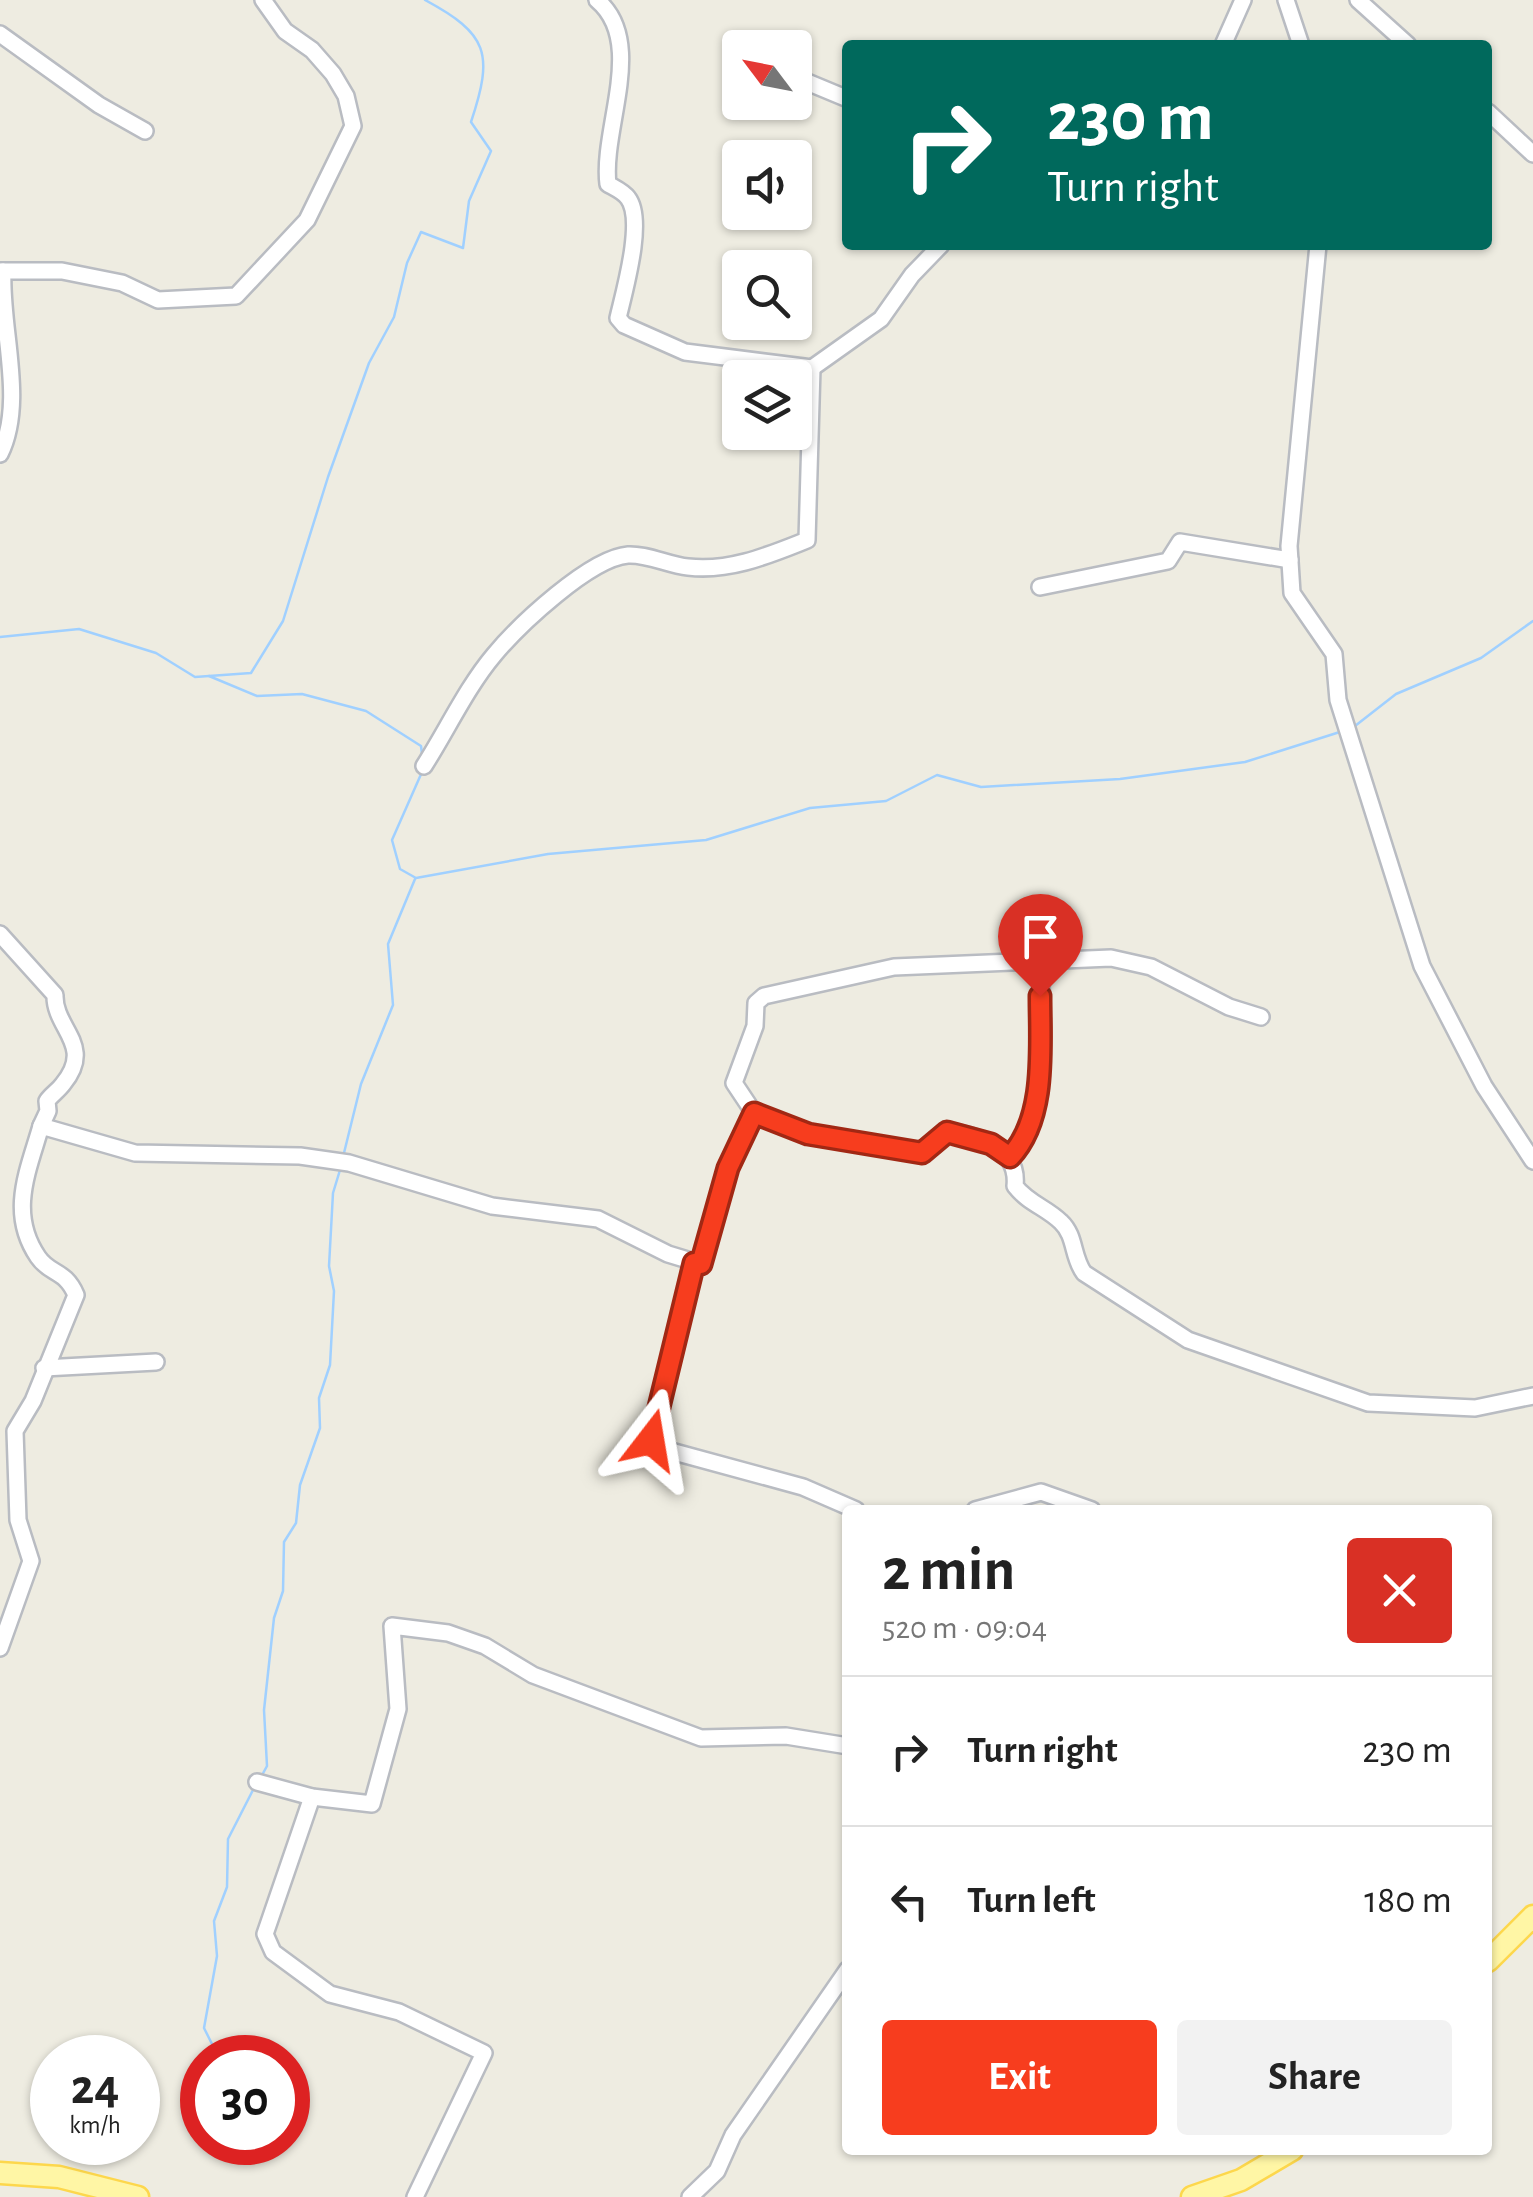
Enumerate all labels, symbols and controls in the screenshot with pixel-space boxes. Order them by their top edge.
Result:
north arrow [722,30,812,120]
map controls [722,30,812,450]
icon: right [882,80,1012,210]
text: 230 m [1047,83,1214,153]
button: sound [722,140,812,230]
text: Turn right [1047,165,1219,210]
button: search [722,250,812,340]
button: layers [722,360,812,450]
pin [998,894,1083,997]
icon: arrive [1013,909,1068,964]
position arrow [599,1388,703,1492]
button: close [1347,1538,1452,1643]
text: 2 min [882,1541,1015,1601]
text: 520 m · 09:04 [882,1612,1047,1644]
icon: right [882,1724,937,1779]
text: Turn right [967,1732,1117,1770]
text: 230 m [1362,1732,1452,1770]
icon: left [882,1874,937,1929]
text: Turn left [967,1882,1095,1920]
text: 180 m [1364,1882,1452,1920]
button: Exit [882,2020,1157,2135]
button: Share [1177,2020,1452,2135]
speed limit sign: 30 [180,2035,310,2165]
text: 24 [71,2063,119,2113]
text: km/h [69,2113,121,2138]

